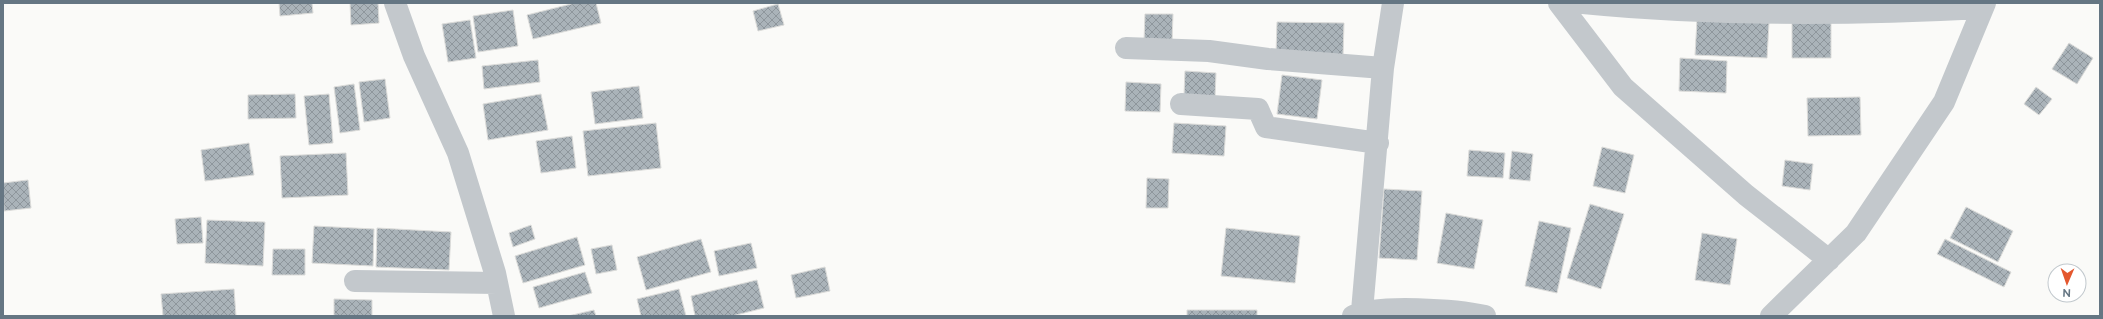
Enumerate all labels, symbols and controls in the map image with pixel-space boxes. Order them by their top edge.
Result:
north arrow [2047,263,2087,303]
text: N [2062,286,2071,299]

